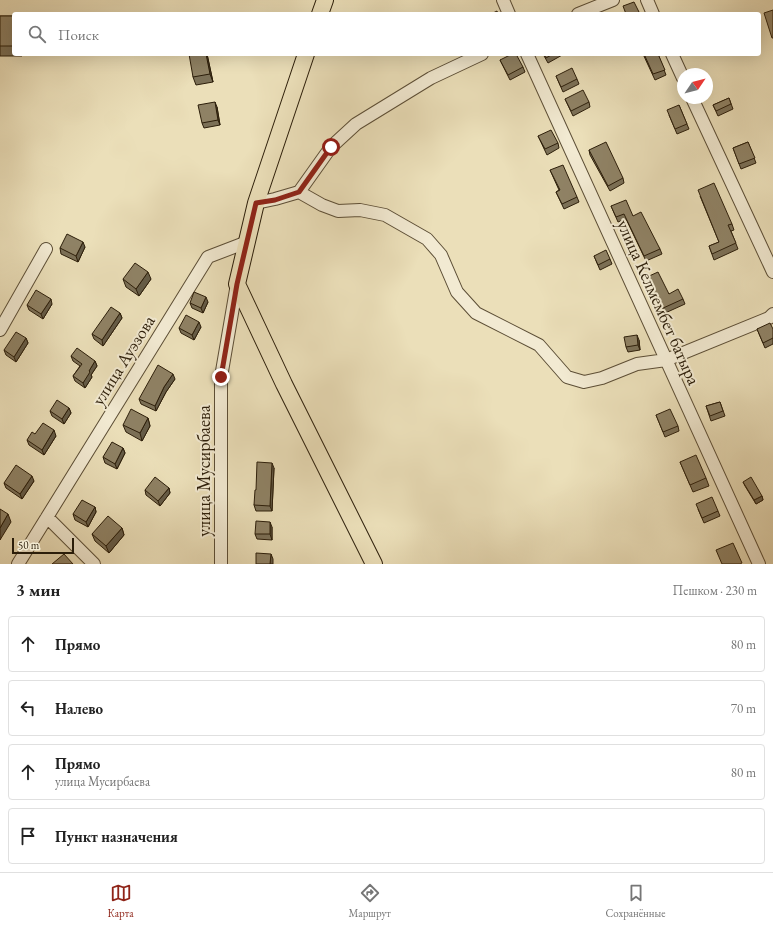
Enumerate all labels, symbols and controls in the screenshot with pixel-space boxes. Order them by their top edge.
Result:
search box [12,12,761,56]
icon: search [26,23,48,45]
text: Поиск [58,25,99,44]
north arrow [677,68,713,104]
route start [322,138,340,156]
street label: улица Келмембет батыра [612,216,706,389]
street label: улица Ауэзова [86,310,160,409]
route end [212,368,230,386]
street label: улица Мусирбаева [192,404,215,537]
scale bar [12,536,74,555]
text: 50 m [18,538,39,552]
text: 3 мин [16,579,60,601]
text: Пешком · 230 m [673,582,757,599]
icon: ahead [17,633,39,655]
text: Прямо [55,635,100,654]
text: 80 m [731,636,756,653]
icon: left [17,697,39,719]
text: Налево [55,699,103,718]
text: 70 m [731,700,756,717]
text: Прямо [55,754,100,773]
icon: ahead [17,761,39,783]
text: 80 m [731,764,756,781]
text: улица Мусирбаева [55,773,150,790]
icon: arrive [17,825,39,847]
text: Пункт назначения [55,827,178,846]
tab: Карта [107,882,134,920]
tab: Маршрут [349,882,391,920]
tab: Сохранённые [606,882,666,920]

